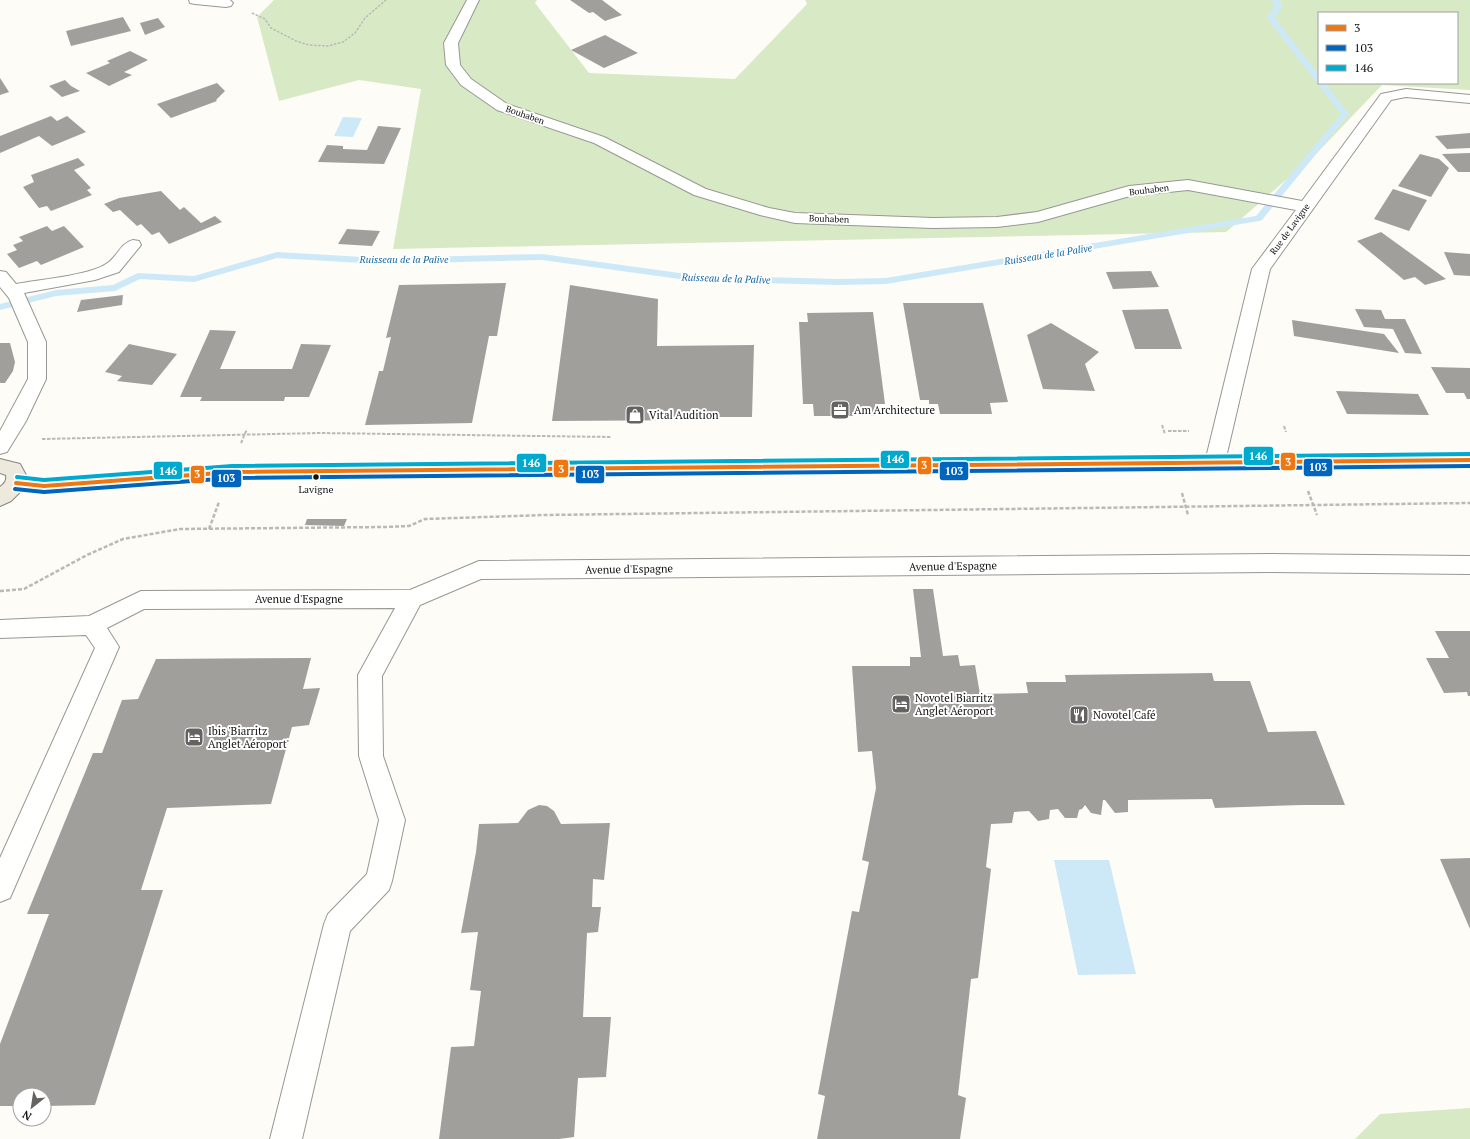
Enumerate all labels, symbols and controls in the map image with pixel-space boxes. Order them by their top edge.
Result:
legend [1318,12,1458,84]
text: 3 [1354,20,1360,35]
text: 103 [1354,40,1373,55]
text: 146 [1354,60,1374,75]
street label: Bouhaben [504,103,547,127]
street label: Bouhaben [1128,182,1170,198]
street label: Rue de Lavigne [1267,201,1313,257]
street label: Bouhaben [809,212,850,226]
water label: Ruisseau de la Palive [1002,241,1093,268]
water label: Ruisseau de la Palive [359,253,449,266]
water label: Ruisseau de la Palive [680,270,771,287]
office icon: Am Architecture [829,399,851,421]
place label: Am Architecture [854,403,935,417]
shop icon: Vital Audition [624,404,646,426]
place label: Vital Audition [649,408,719,422]
line badge: 146 [1243,446,1274,466]
text: 146 [1249,449,1267,463]
line badge: 146 [880,450,910,469]
text: 146 [886,452,904,466]
line badge: 3 [1280,452,1296,471]
line badge: 146 [516,453,547,473]
text: 3 [1285,455,1291,469]
text: 146 [522,456,540,470]
line badge: 3 [917,456,932,475]
text: 3 [921,458,927,472]
line badge: 103 [1303,458,1333,477]
line badge: 3 [553,459,569,478]
text: 103 [1309,460,1327,474]
line badge: 146 [153,461,183,480]
line badge: 103 [939,461,969,481]
text: 3 [558,462,564,476]
text: 146 [159,464,177,478]
text: 103 [945,464,963,478]
line badge: 3 [190,465,205,484]
line badge: 103 [575,465,605,484]
text: 3 [194,467,200,481]
text: 103 [581,467,599,481]
line badge: 103 [211,469,242,488]
text: 103 [217,471,235,485]
marker: Lavigne [311,472,321,482]
place label: Lavigne [299,483,333,496]
street label: Avenue d'Espagne [909,558,998,574]
street label: Avenue d'Espagne [585,561,674,577]
street label: Avenue d'Espagne [255,592,343,606]
place label: Novotel Biarritz Anglet Aéroport [915,691,994,718]
hotel icon: Novotel Biarritz Anglet Aéroport [890,693,912,715]
restaurant icon: Novotel Café [1068,704,1090,726]
place label: Novotel Café [1093,708,1156,722]
place label: Ibis 'Biarritz Anglet Aéroport' [208,724,289,751]
hotel icon: Ibis 'Biarritz Anglet Aéroport' [183,726,205,748]
north arrow [12,1087,52,1127]
text: N [19,1107,34,1124]

